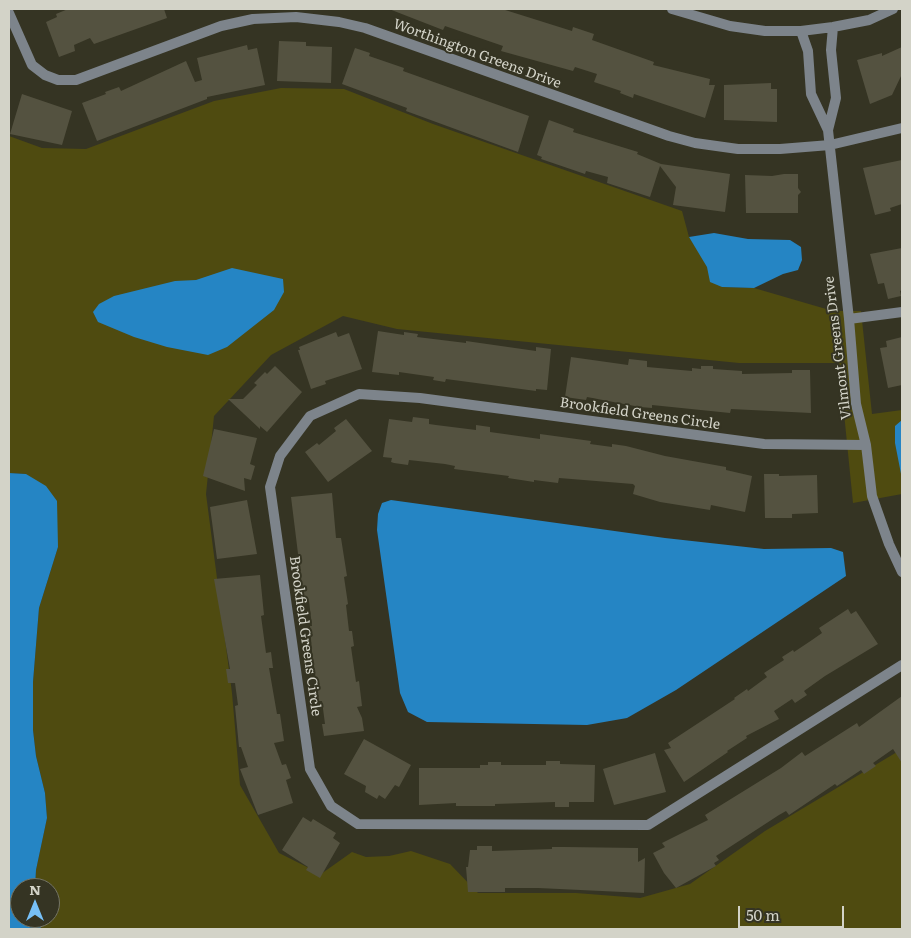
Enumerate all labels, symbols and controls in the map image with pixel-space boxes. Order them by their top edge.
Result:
street label: Worthington Greens Drive [391,16,563,92]
street label: Vilmont Greens Drive [821,275,855,421]
street label: Brookfield Greens Circle [559,394,721,434]
street label: Brookfield Greens Circle [285,555,325,717]
north arrow [10,878,60,928]
text: N [29,879,41,899]
scale bar [741,896,847,928]
text: 50 m [746,903,780,926]

